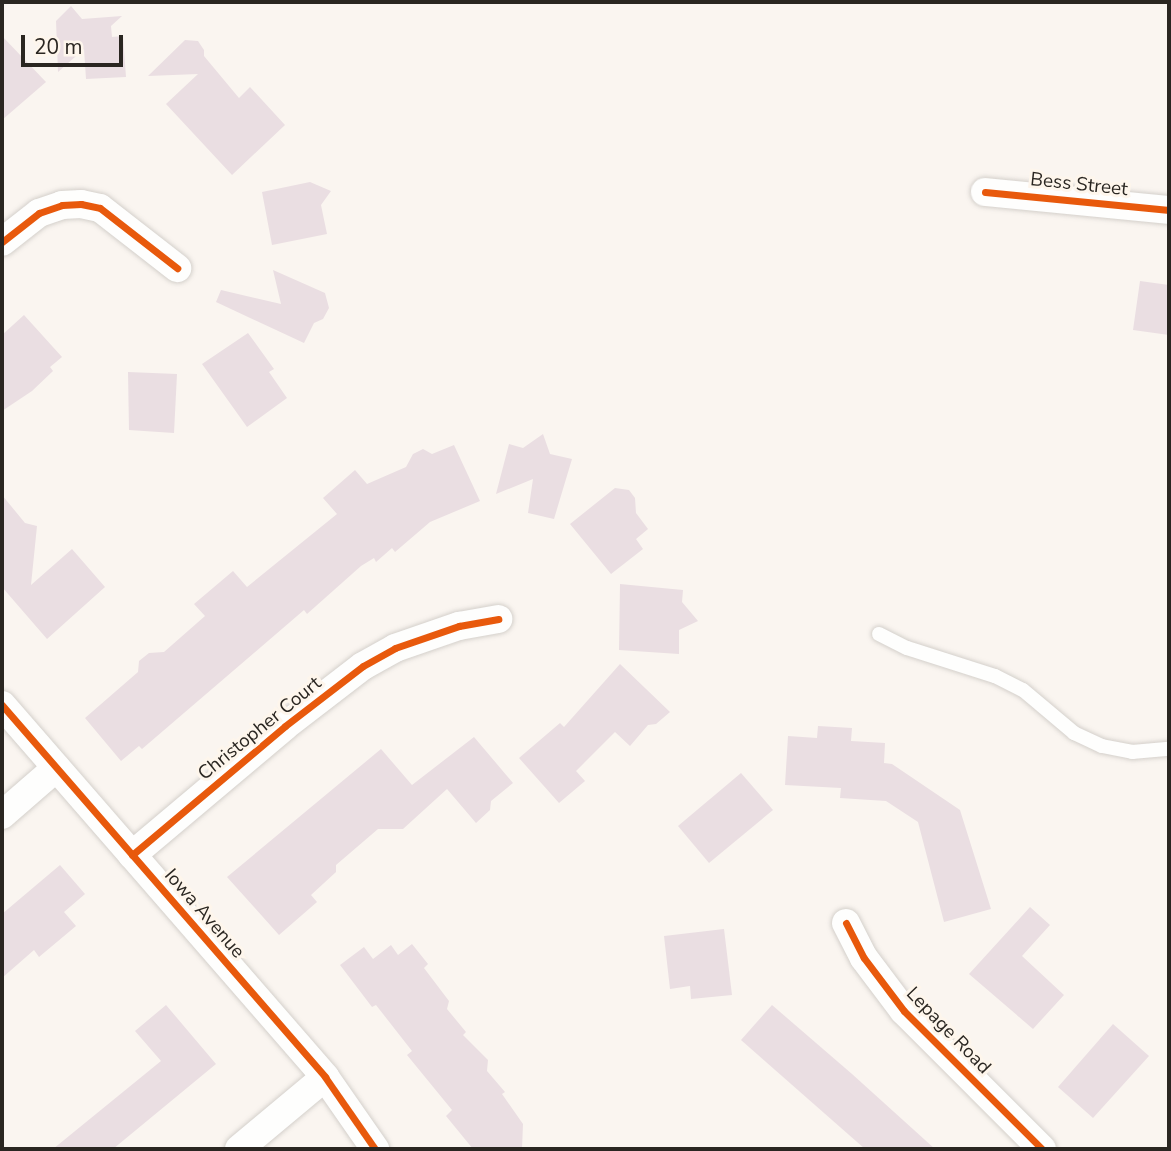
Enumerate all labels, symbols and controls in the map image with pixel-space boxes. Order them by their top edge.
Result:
scale bar [24,21,126,65]
text: 20 m [34,33,83,61]
street label: Bess Street [1029,169,1129,201]
street label: Christopher Court [194,672,326,786]
street label: Iowa Avenue [159,865,249,963]
street label: Lepage Road [901,983,995,1079]

